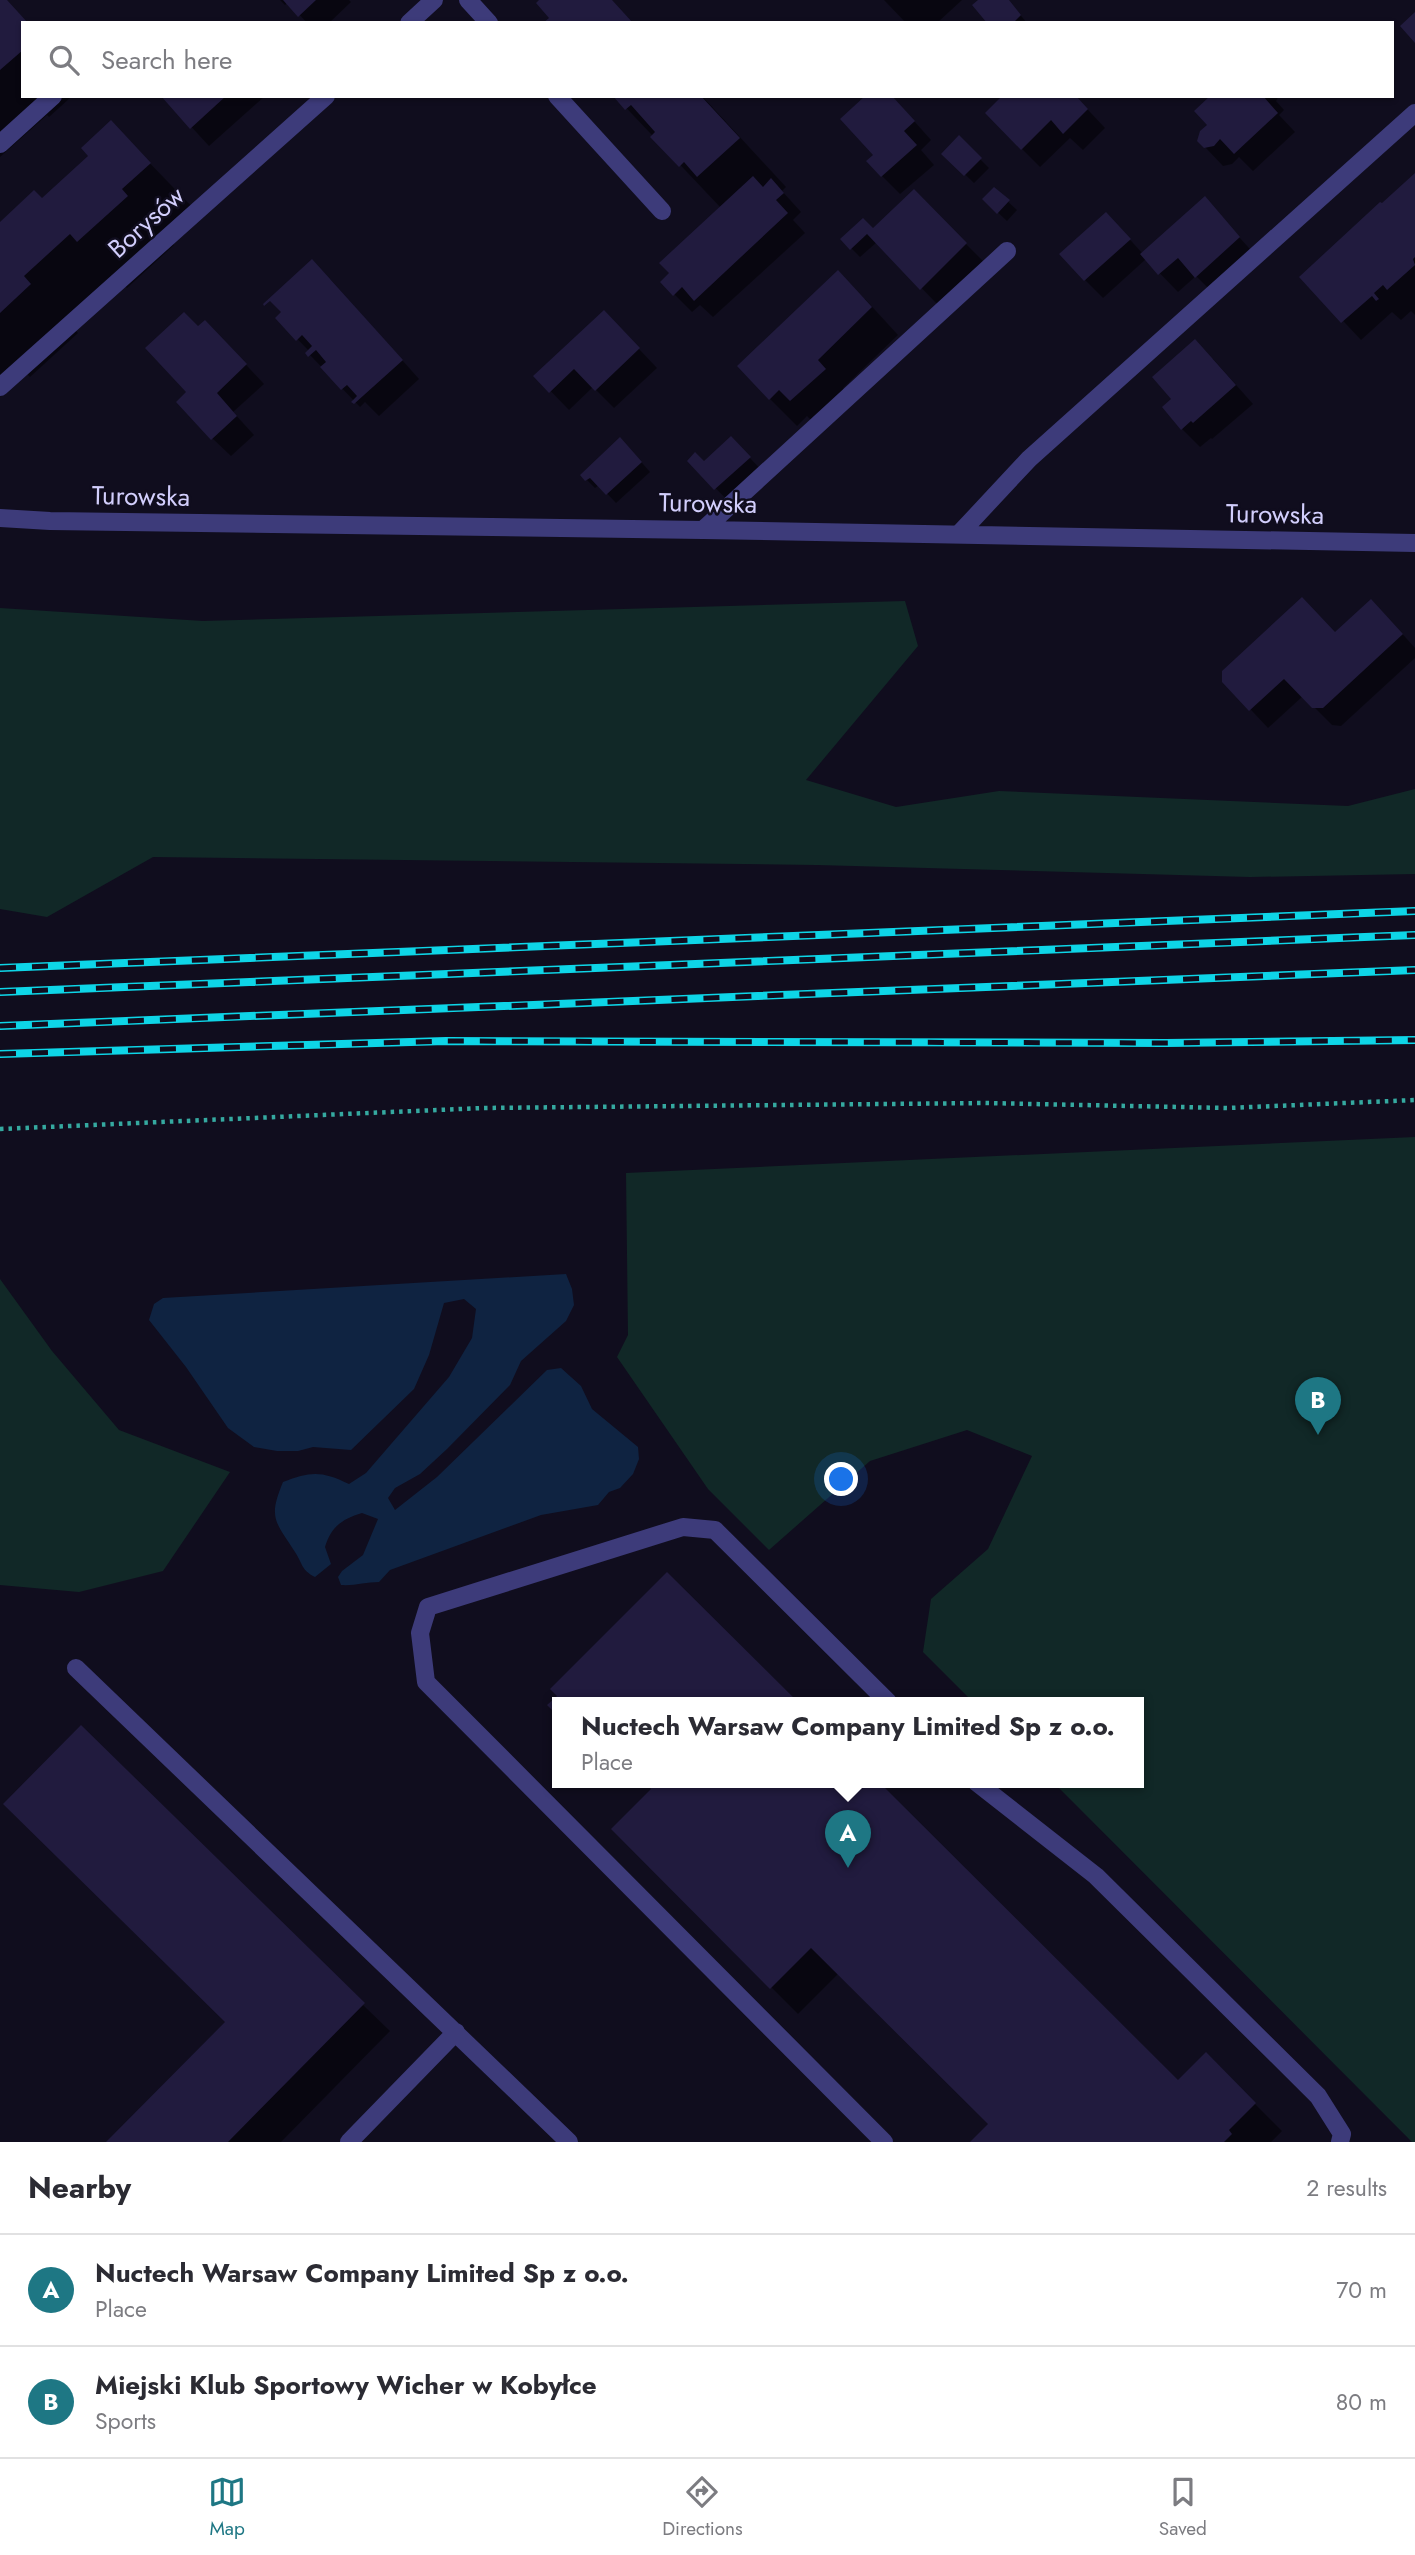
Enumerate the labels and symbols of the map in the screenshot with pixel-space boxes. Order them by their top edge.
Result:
street label: Borysów [99,177,193,267]
street label: Turowska [92,476,190,516]
street label: Turowska [659,483,757,523]
street label: Turowska [1226,494,1324,534]
pin: B [1295,1377,1341,1435]
your location [824,1462,858,1496]
pin: A [825,1810,871,1868]

